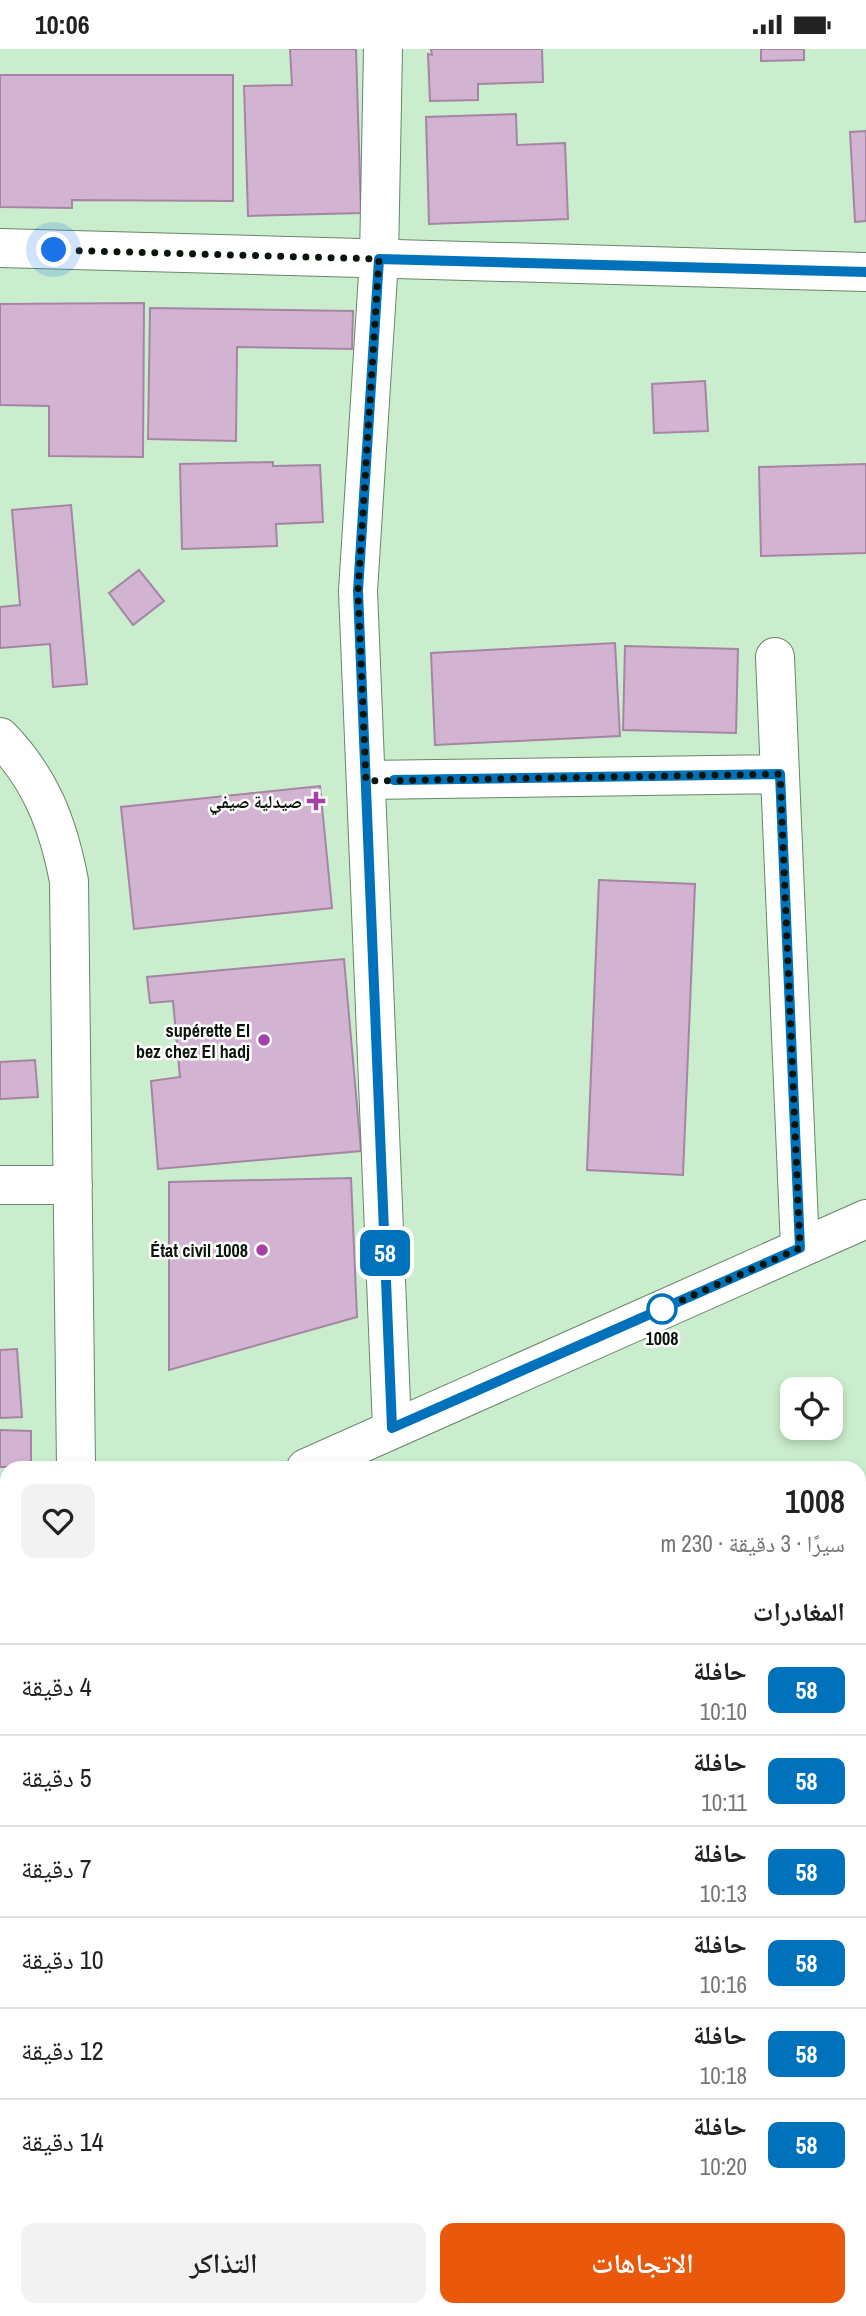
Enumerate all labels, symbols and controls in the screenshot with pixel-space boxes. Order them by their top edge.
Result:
text: 10:06 [35,7,90,42]
your location [36,232,71,267]
place label: صيدلية صيفي [209,789,302,816]
marker: صيدلية صيفي [308,793,324,809]
place label: supérette El bez chez El hadj [136,1018,250,1064]
marker: supérette El bez chez El hadj [256,1032,272,1048]
line badge: 58 [354,1230,416,1276]
text: 58 [374,1237,396,1269]
place label: État civil 1008 [150,1238,248,1263]
marker: État civil 1008 [254,1242,270,1258]
marker: 1008 [647,1294,677,1324]
place label: 1008 [646,1326,678,1351]
map controls [780,1377,843,1440]
button: locate [780,1377,843,1440]
text: 1008 [785,1479,845,1523]
button: heart [21,1484,95,1558]
text: سيرًا · 3 دقيقة · 230 m [660,1528,845,1559]
text: المغادرات [753,1594,845,1629]
text: حافلة [693,1653,747,1688]
text: 4 دقيقة [21,1669,92,1704]
text: 58 [796,1674,817,1706]
text: 10:10 [700,1696,747,1727]
text: حافلة [693,1744,747,1779]
text: 5 دقيقة [21,1760,92,1795]
text: 58 [796,1765,817,1797]
text: 10:11 [701,1787,747,1818]
text: حافلة [693,1835,747,1870]
text: 7 دقيقة [21,1851,92,1886]
text: 58 [796,1856,817,1888]
text: 10:13 [700,1878,747,1909]
text: حافلة [693,1926,747,1961]
text: 10 دقيقة [21,1942,104,1977]
text: 58 [796,1947,817,1979]
text: 10:16 [700,1969,747,2000]
text: حافلة [693,2017,747,2052]
text: 12 دقيقة [21,2033,104,2068]
text: 58 [796,2038,817,2070]
text: 10:18 [700,2060,747,2091]
text: حافلة [693,2108,747,2143]
text: 14 دقيقة [21,2124,104,2159]
text: 58 [796,2129,817,2161]
text: 10:20 [700,2151,747,2182]
button: التذاكر [21,2223,426,2303]
button: الاتجاهات [440,2223,845,2303]

